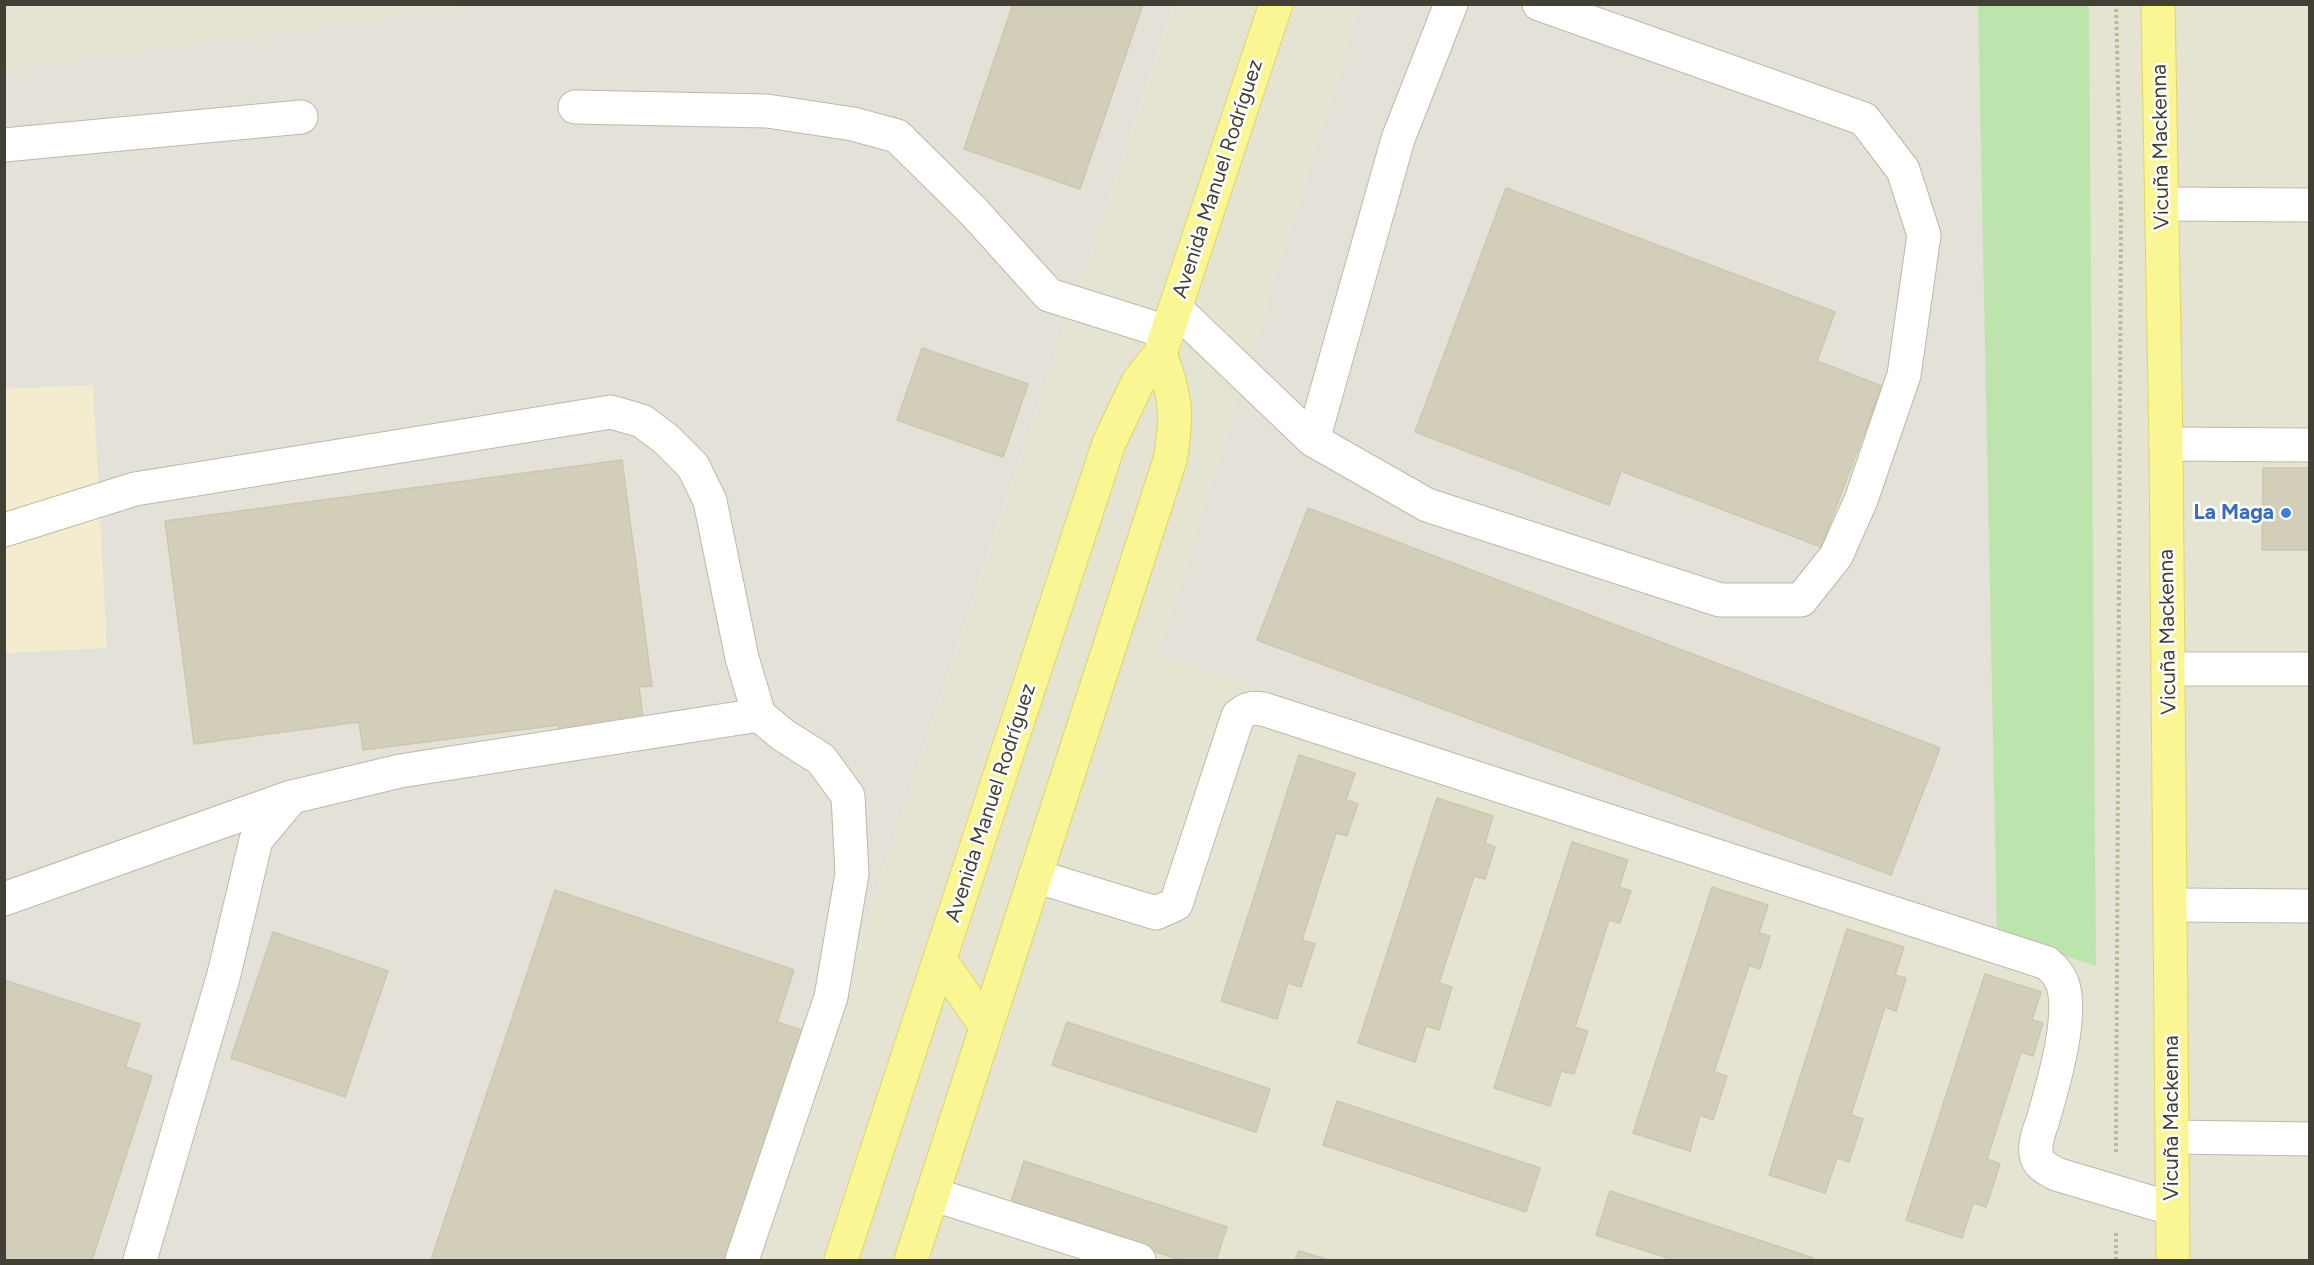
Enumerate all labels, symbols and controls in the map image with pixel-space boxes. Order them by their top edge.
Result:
street label: Avenida Manuel Rodríguez [1167,56,1269,302]
street label: Vicuña Mackenna [2147,64,2175,230]
place label: La Maga [2194,500,2274,526]
marker: La Maga [2279,506,2293,520]
street label: Vicuña Mackenna [2154,549,2182,715]
street label: Avenida Manuel Rodríguez [940,680,1042,926]
street label: Vicuña Mackenna [2159,1035,2185,1201]

